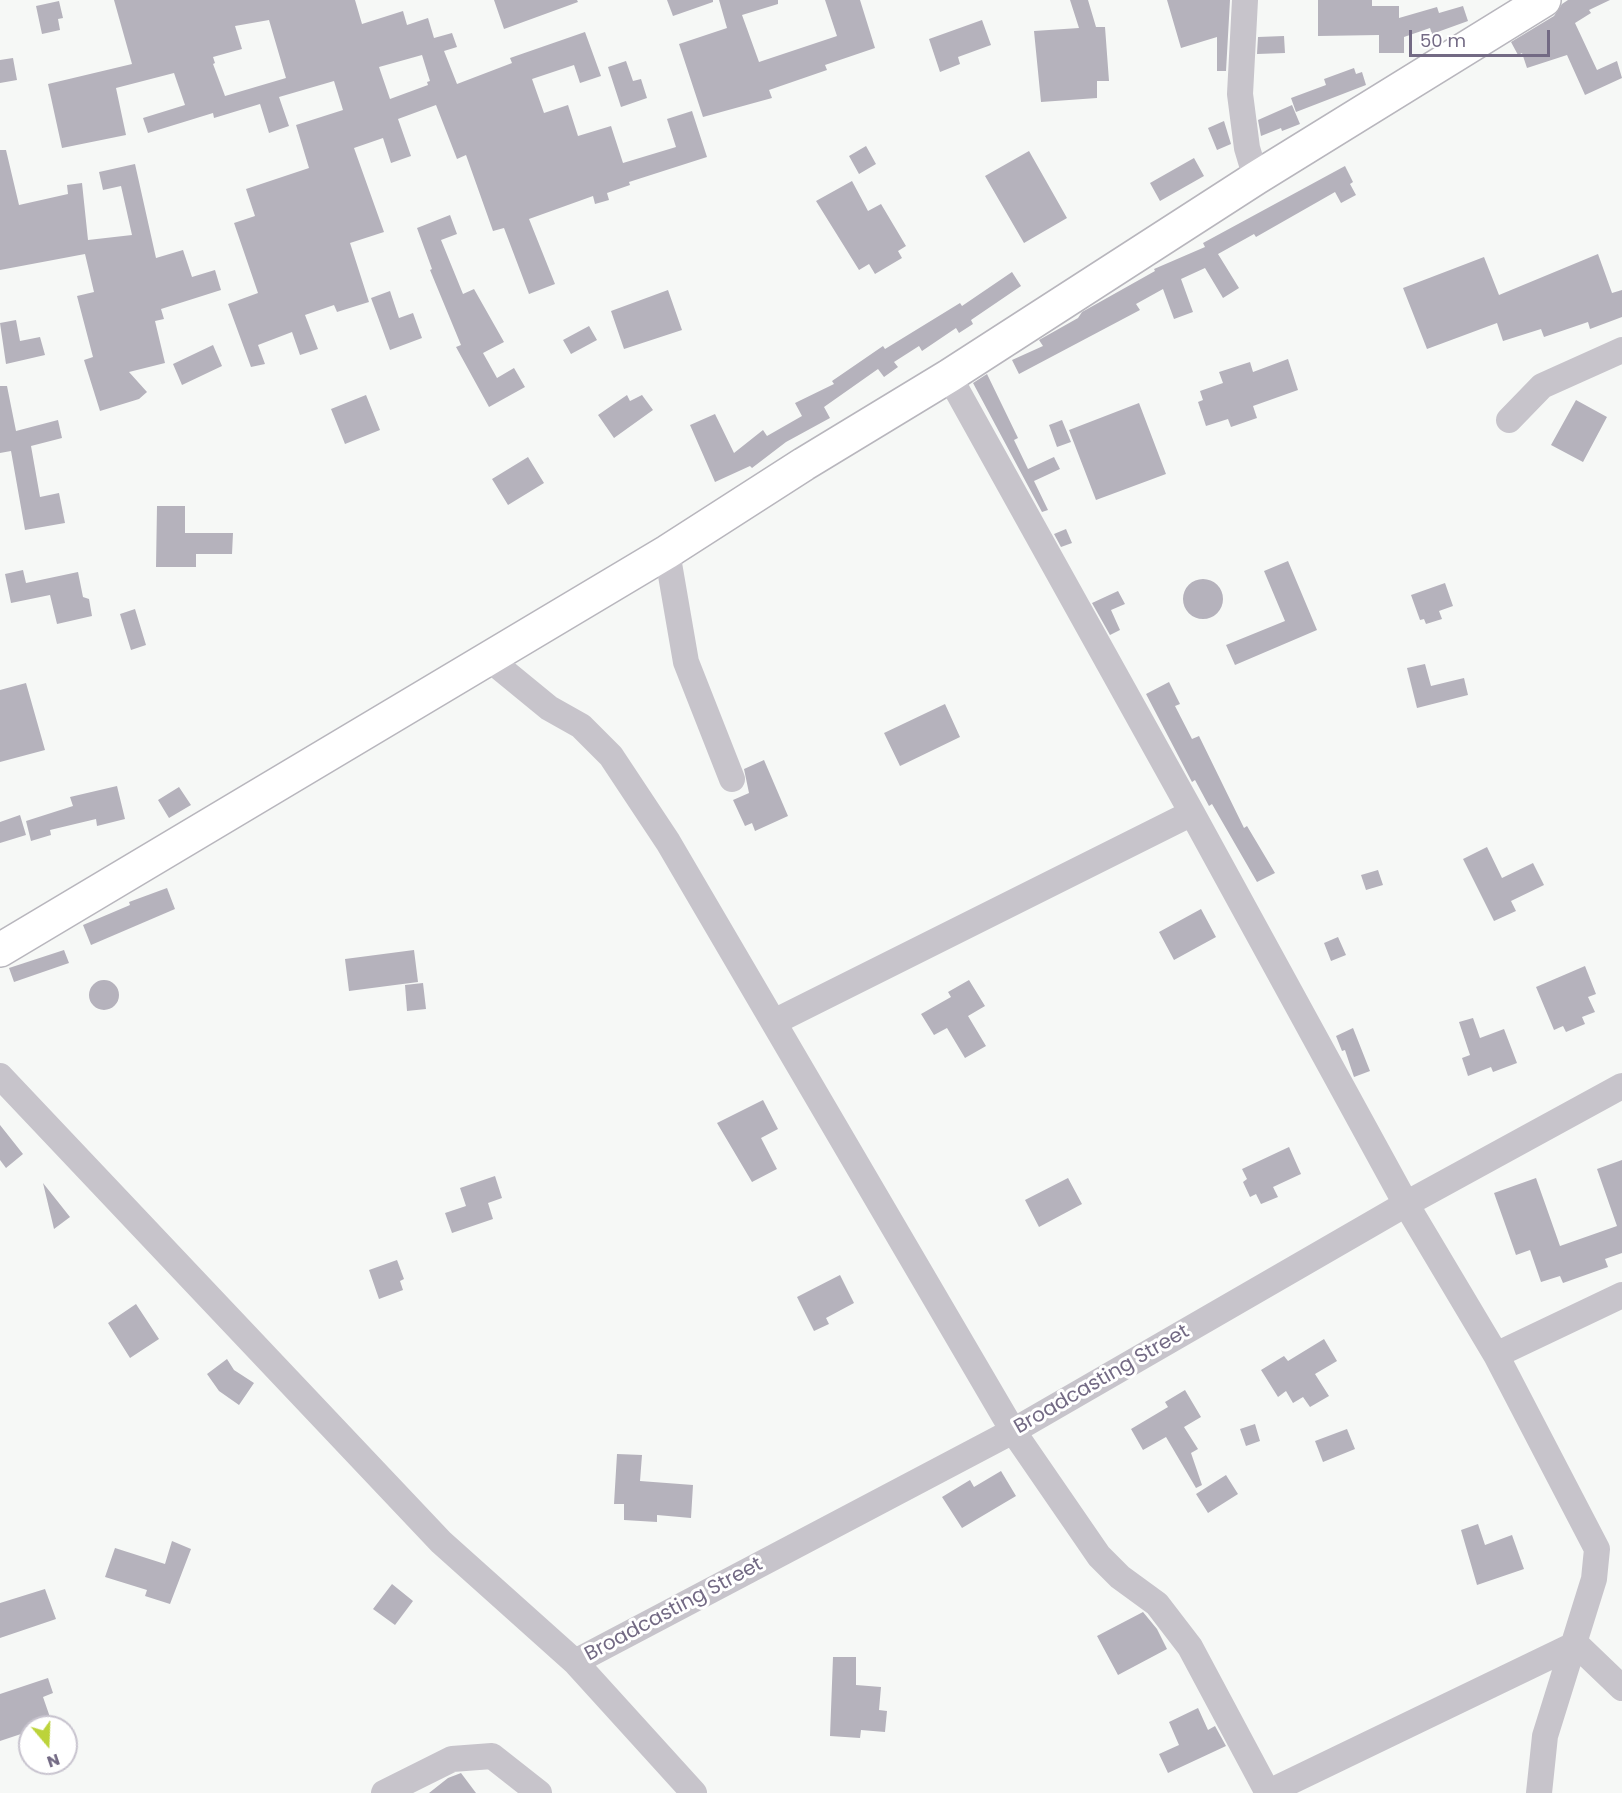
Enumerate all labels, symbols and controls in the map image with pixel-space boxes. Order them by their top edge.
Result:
scale bar [1412,18,1553,56]
text: 50 m [1420,28,1466,53]
street label: Broadcasting Street [1010,1320,1194,1440]
street label: Broadcasting Street [581,1553,767,1667]
north arrow [18,1715,78,1775]
text: N [44,1748,63,1773]

